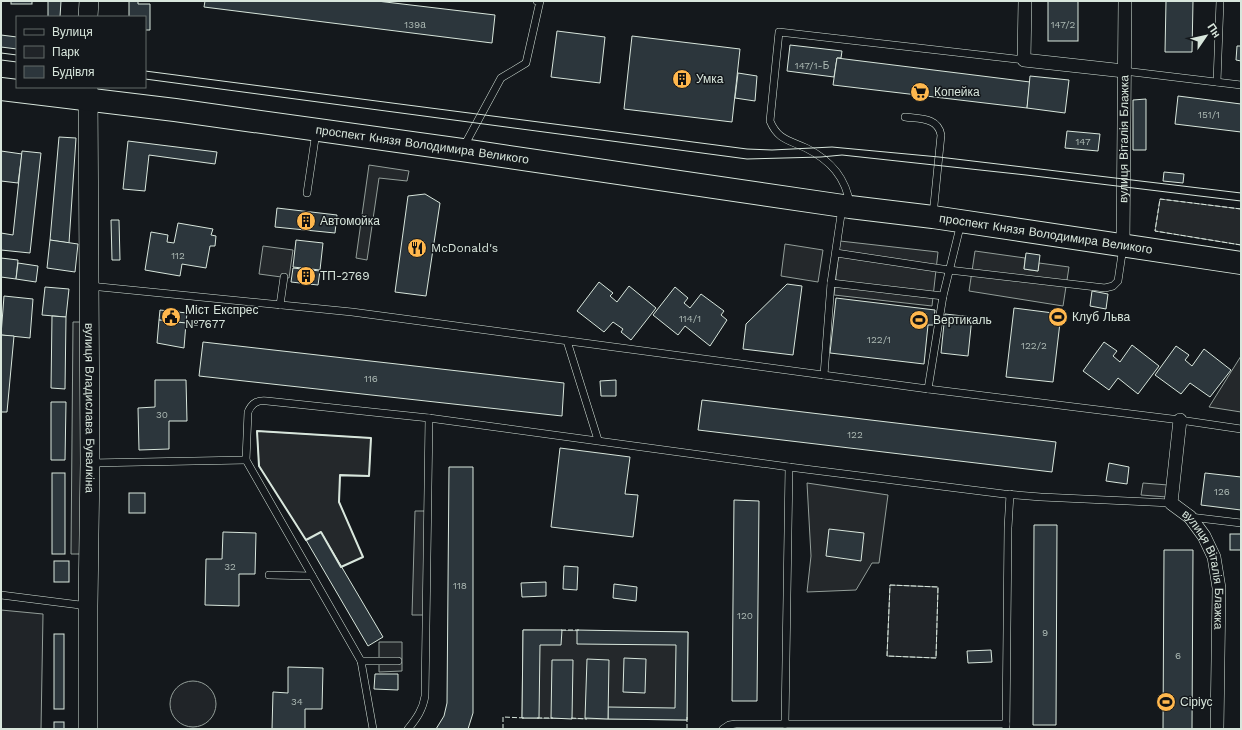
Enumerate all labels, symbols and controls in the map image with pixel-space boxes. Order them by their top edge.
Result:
legend [16,16,146,88]
north arrow [1186,16,1226,56]
house number: 139а [404,19,426,30]
house number: 147/2 [1051,19,1076,30]
text: Пн [1204,21,1223,40]
text: Вулиця [52,25,93,39]
text: Парк [52,45,80,59]
house number: 147/1-Б [795,60,830,71]
text: Будівля [52,65,94,79]
building icon: Умка [671,68,693,90]
place label: Умка [696,72,724,86]
street label: вулиця Віталія Блажка [1116,75,1131,203]
supermarket icon: Копейка [909,81,931,103]
place label: Копейка [934,85,980,99]
house number: 151/1 [1198,109,1220,120]
street label: проспект Князя Володимира Великого [315,123,530,167]
house number: 147 [1075,136,1091,147]
building icon: Автомойка [295,210,317,232]
street label: проспект Князя Володимира Великого [938,211,1154,257]
place label: Автомойка [320,214,380,228]
restaurant icon: McDonald's [406,237,428,259]
place label: McDonald's [431,241,498,255]
house number: 112 [171,250,185,261]
building icon: ТП-2769 [295,265,317,287]
place label: ТП-2769 [320,269,370,283]
place label: Міст Експрес №7677 [185,303,259,331]
public building icon: Міст Експрес №7677 [160,306,182,328]
sports icon: Клуб Льва [1047,306,1069,328]
sports icon: Вертикаль [908,309,930,331]
place label: Клуб Льва [1072,310,1130,324]
house number: 114/1 [679,313,701,324]
place label: Вертикаль [933,313,992,327]
street label: вулиця Владислава Бувалкіна [82,323,97,493]
house number: 122/1 [867,334,891,345]
house number: 122/2 [1021,340,1047,351]
house number: 116 [364,373,378,384]
house number: 30 [156,409,168,420]
house number: 122 [847,429,863,440]
house number: 126 [1214,486,1230,497]
street label: вулиця Віталія Блажка [1179,507,1226,630]
house number: 32 [224,561,236,572]
house number: 118 [453,580,467,591]
house number: 120 [737,610,753,621]
house number: 9 [1042,627,1048,638]
house number: 6 [1175,650,1181,661]
sports icon: Сіріус [1155,691,1177,713]
place label: Сіріус [1180,695,1213,709]
house number: 34 [291,696,303,707]

